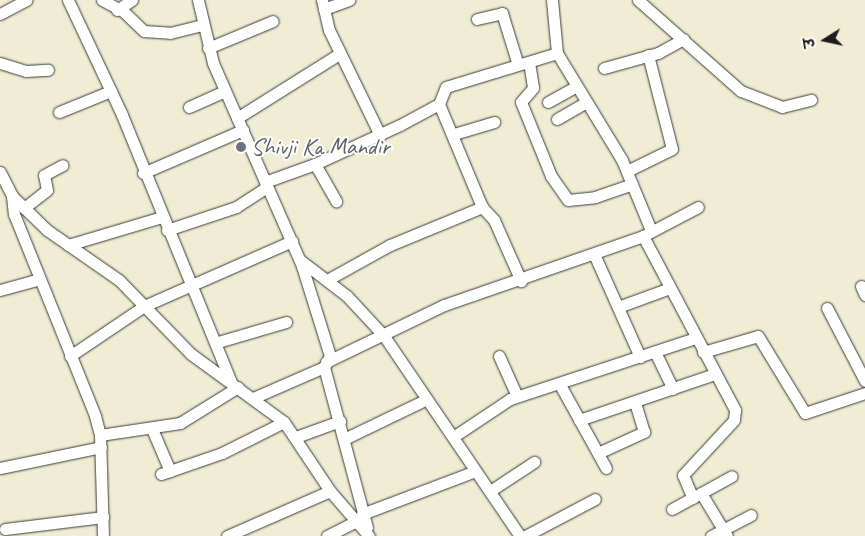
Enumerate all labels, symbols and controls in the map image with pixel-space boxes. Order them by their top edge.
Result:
north arrow [800,15,850,65]
text: उ [801,37,819,49]
place label: Shivji Ka Mandir [251,133,390,161]
marker: Shivji Ka Mandir [235,141,247,153]

